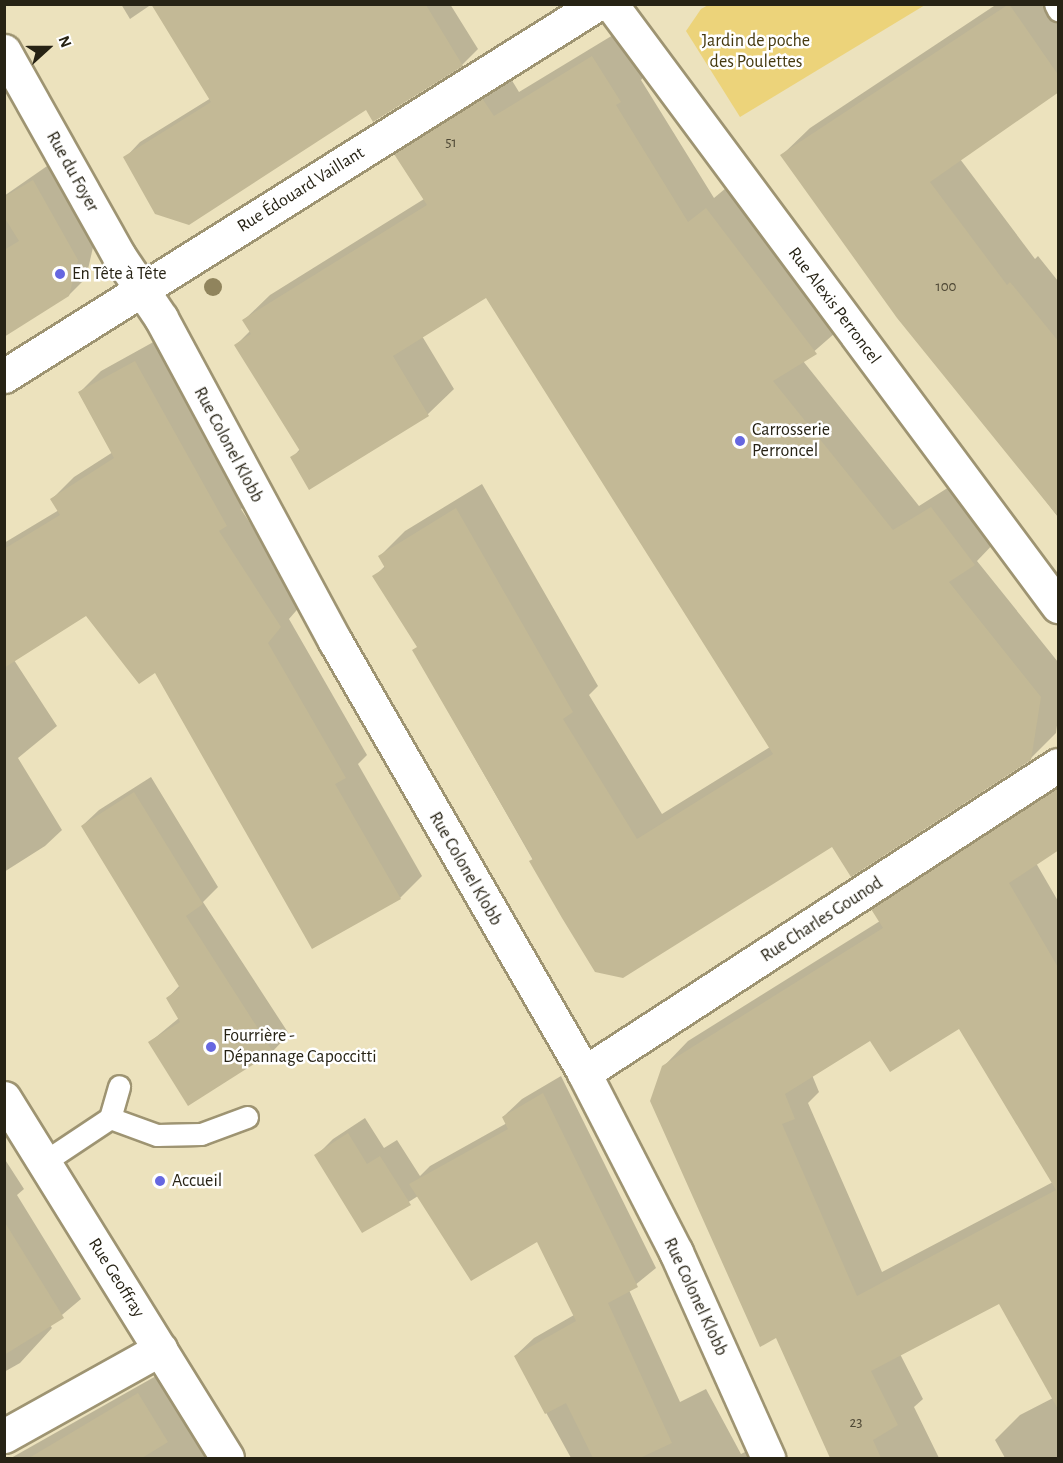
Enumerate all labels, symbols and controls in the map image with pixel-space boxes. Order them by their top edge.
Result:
north arrow [18,18,78,78]
park label: Jardin de poche des Poulettes [702,31,810,74]
text: N [55,33,74,50]
street label: Rue du Foyer [41,128,103,216]
house number: 51 [445,134,457,152]
street label: Rue Édouard Vaillant [233,142,369,238]
street label: Rue Alexis Perroncel [783,243,885,369]
place label: En Tête à Tête [72,263,166,285]
marker: En Tête à Tête [53,267,67,281]
house number: 100 [936,278,956,296]
street label: Rue Colonel Klobb [189,384,267,506]
place label: Carrosserie Perroncel [752,420,830,462]
marker: Carrosserie Perroncel [733,434,747,448]
street label: Rue Colonel Klobb [424,808,506,930]
street label: Rue Charles Gounod [757,873,887,967]
place label: Fourrière - Dépannage Capoccitti [223,1026,377,1068]
marker: Fourrière - Dépannage Capoccitti [204,1040,218,1054]
place label: Accueil [172,1170,222,1192]
marker: Accueil [153,1174,167,1188]
street label: Rue Geoffray [83,1234,149,1322]
street label: Rue Colonel Klobb [658,1235,732,1359]
house number: 23 [849,1414,863,1432]

